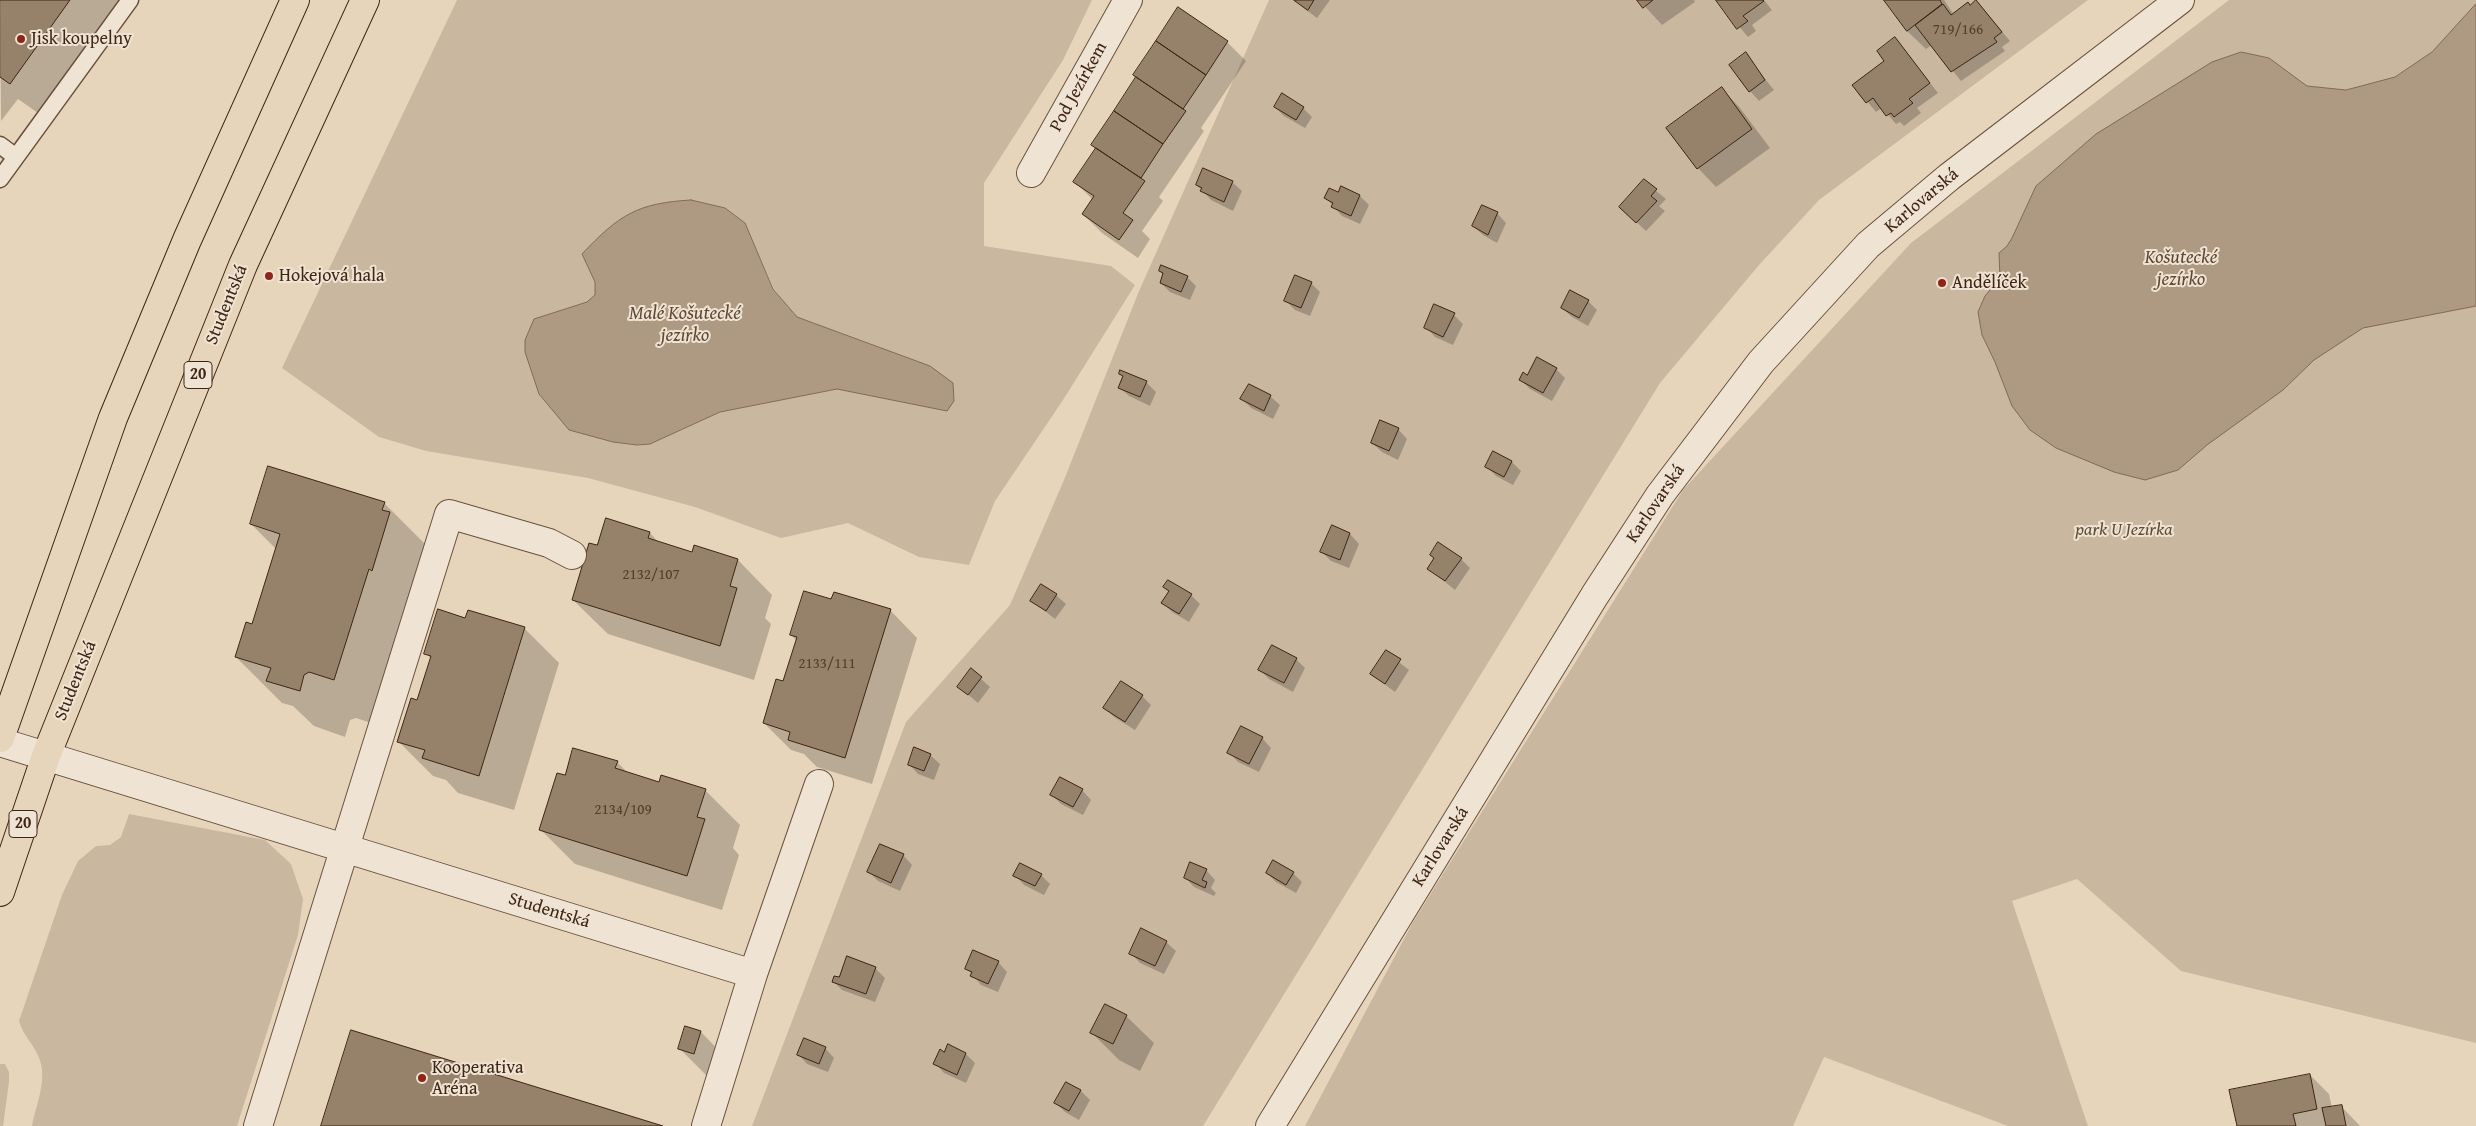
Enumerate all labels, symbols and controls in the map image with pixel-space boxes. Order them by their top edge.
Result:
house number: 719/166 [1933,21,1983,39]
place label: Jisk koupelny [31,28,132,50]
marker: Jisk koupelny [15,33,27,45]
street label: Pod Jezírkem [1046,39,1112,135]
street label: Karlovarská [1881,164,1963,238]
water label: Košutecké jezírko [2145,247,2217,291]
street label: Studentská [201,262,253,348]
place label: Hokejová hala [279,265,385,287]
marker: Hokejová hala [263,270,275,282]
place label: Andělíček [1952,272,2027,294]
marker: Andělíček [1936,277,1948,289]
water label: Malé Košutecké jezírko [629,303,741,347]
road number: 20 [184,362,212,388]
street label: Karlovarská [1622,461,1690,547]
park label: park U Jezírka [2075,519,2173,541]
house number: 2132/107 [622,566,680,584]
street label: Studentská [50,638,102,724]
house number: 2133/111 [798,655,856,673]
house number: 2134/109 [594,801,652,819]
street label: Karlovarská [1408,803,1474,891]
road number: 20 [9,811,37,838]
street label: Studentská [506,888,592,934]
place label: Kooperativa Aréna [432,1057,523,1100]
marker: Kooperativa Aréna [416,1072,428,1084]

